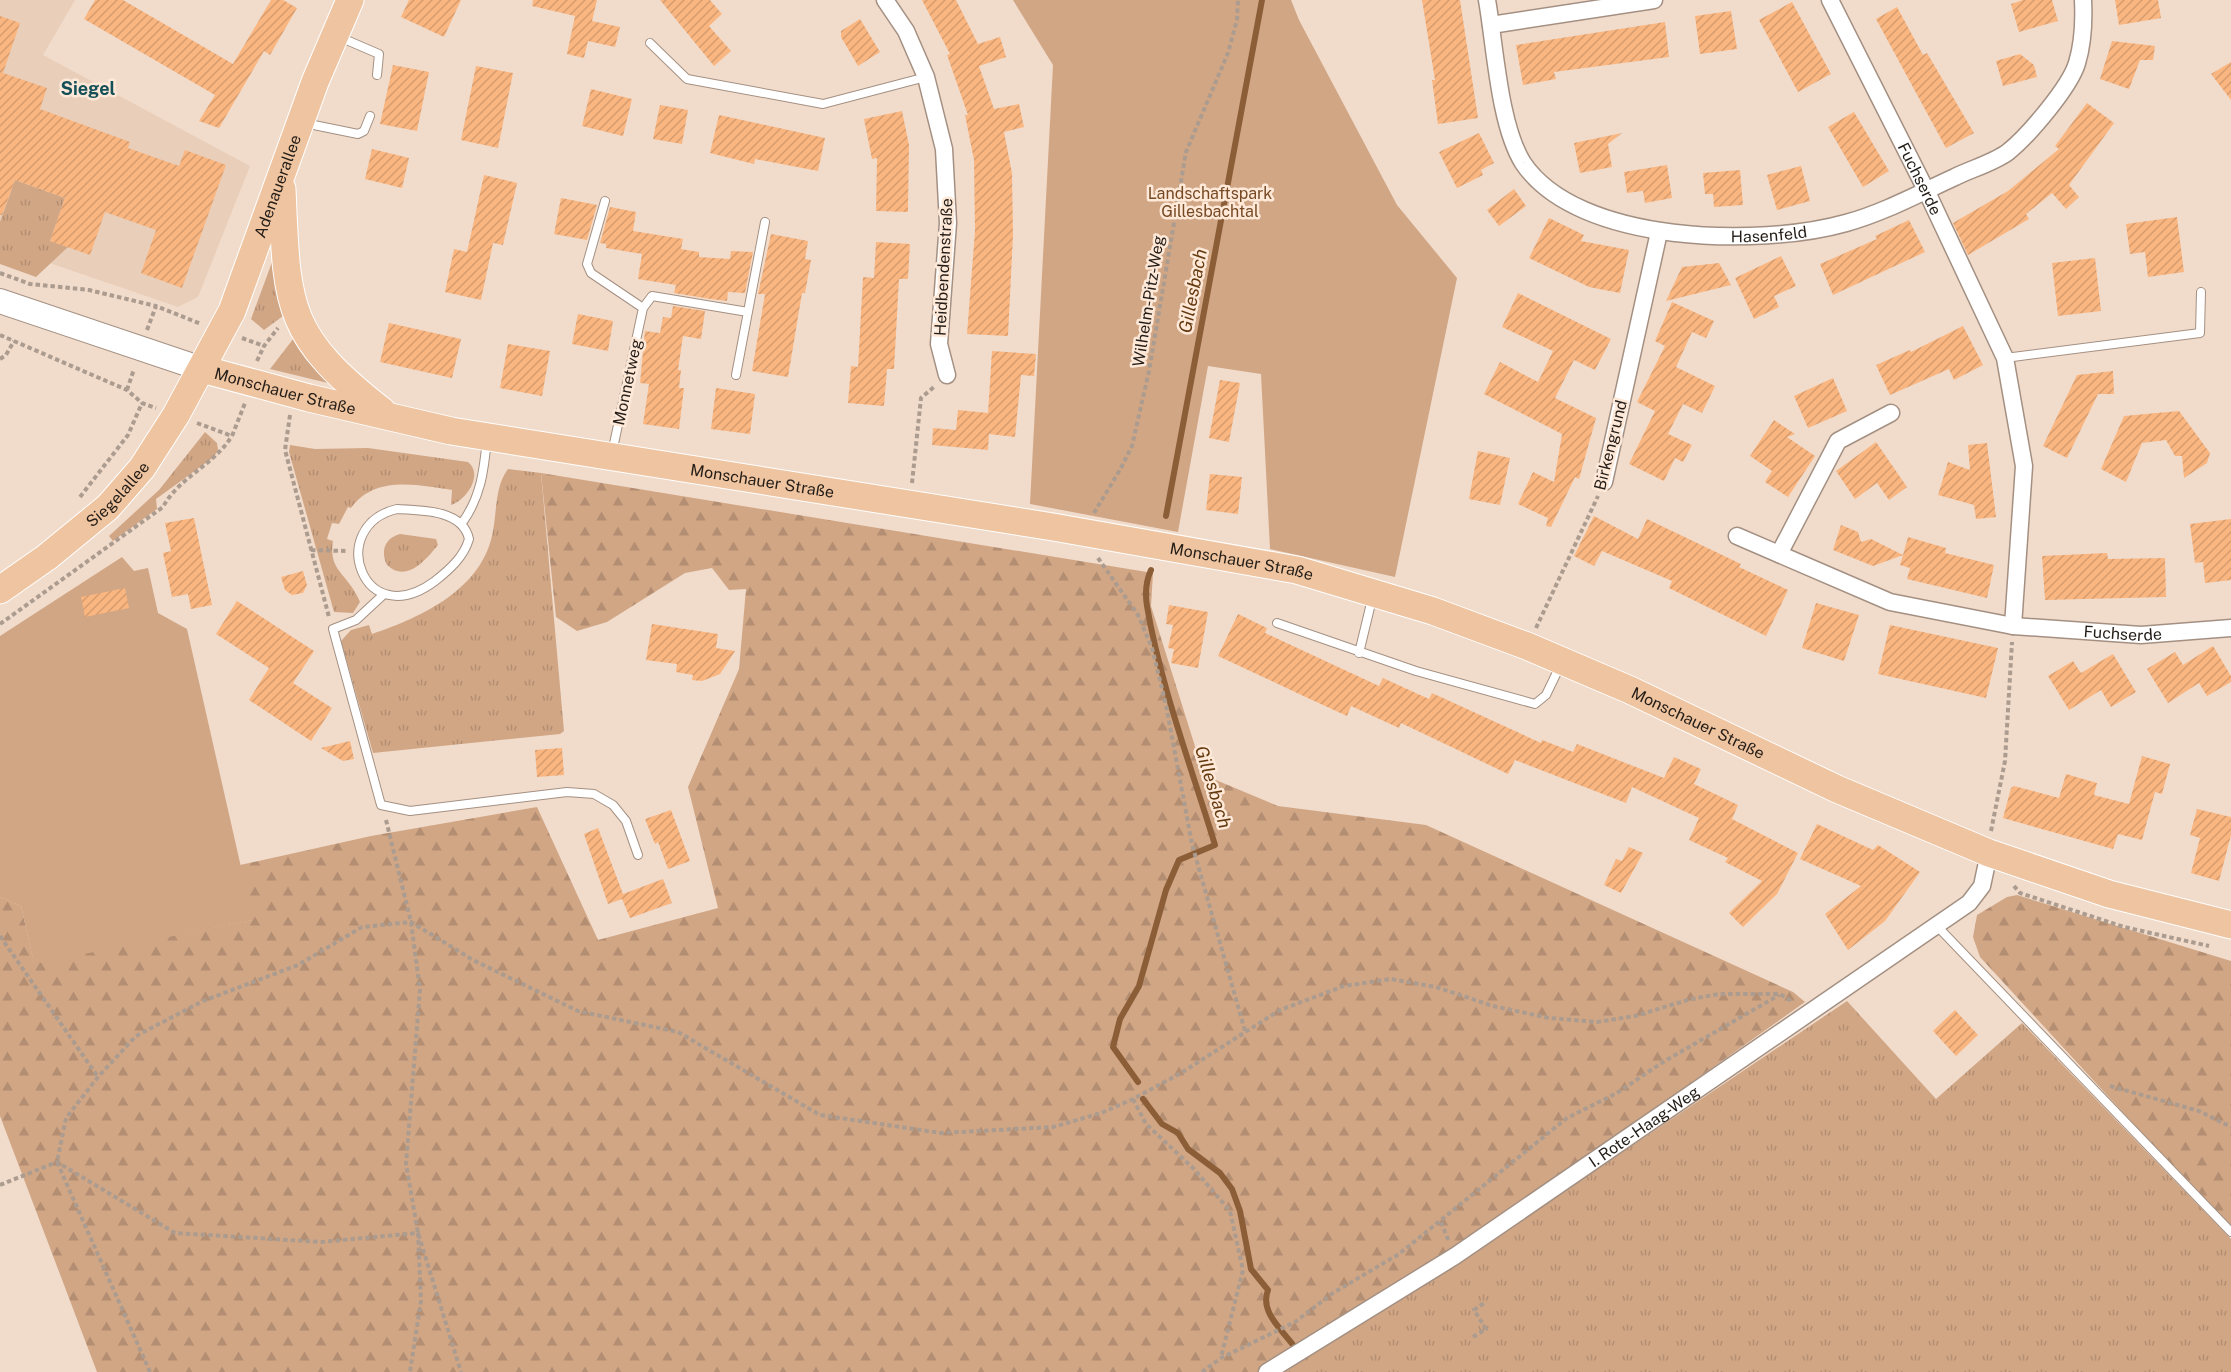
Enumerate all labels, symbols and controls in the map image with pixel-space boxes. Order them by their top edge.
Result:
district label: Siegel [61,78,116,99]
street label: Adenauerallee [250,132,305,240]
street label: Fuchserde [1894,139,1945,218]
park label: Landschaftspark Gillesbachtal [1148,184,1272,221]
street label: Heidbendenstraße [930,198,957,336]
street label: Hasenfeld [1731,222,1808,246]
street label: Wilhelm-Pitz-Weg [1129,234,1168,368]
water label: Gillesbach [1174,247,1211,335]
street label: Monnetweg [609,337,646,427]
street label: Monschauer Straße [212,364,358,419]
street label: Birkengrund [1590,398,1631,492]
street label: Siegelallee [82,458,153,531]
street label: Monschauer Straße [689,460,836,502]
street label: Monschauer Straße [1168,539,1316,584]
street label: Fuchserde [2083,622,2163,645]
street label: Monschauer Straße [1628,683,1768,763]
water label: Gillesbach [1191,743,1236,831]
street label: I. Rote-Haag-Weg [1585,1082,1703,1171]

